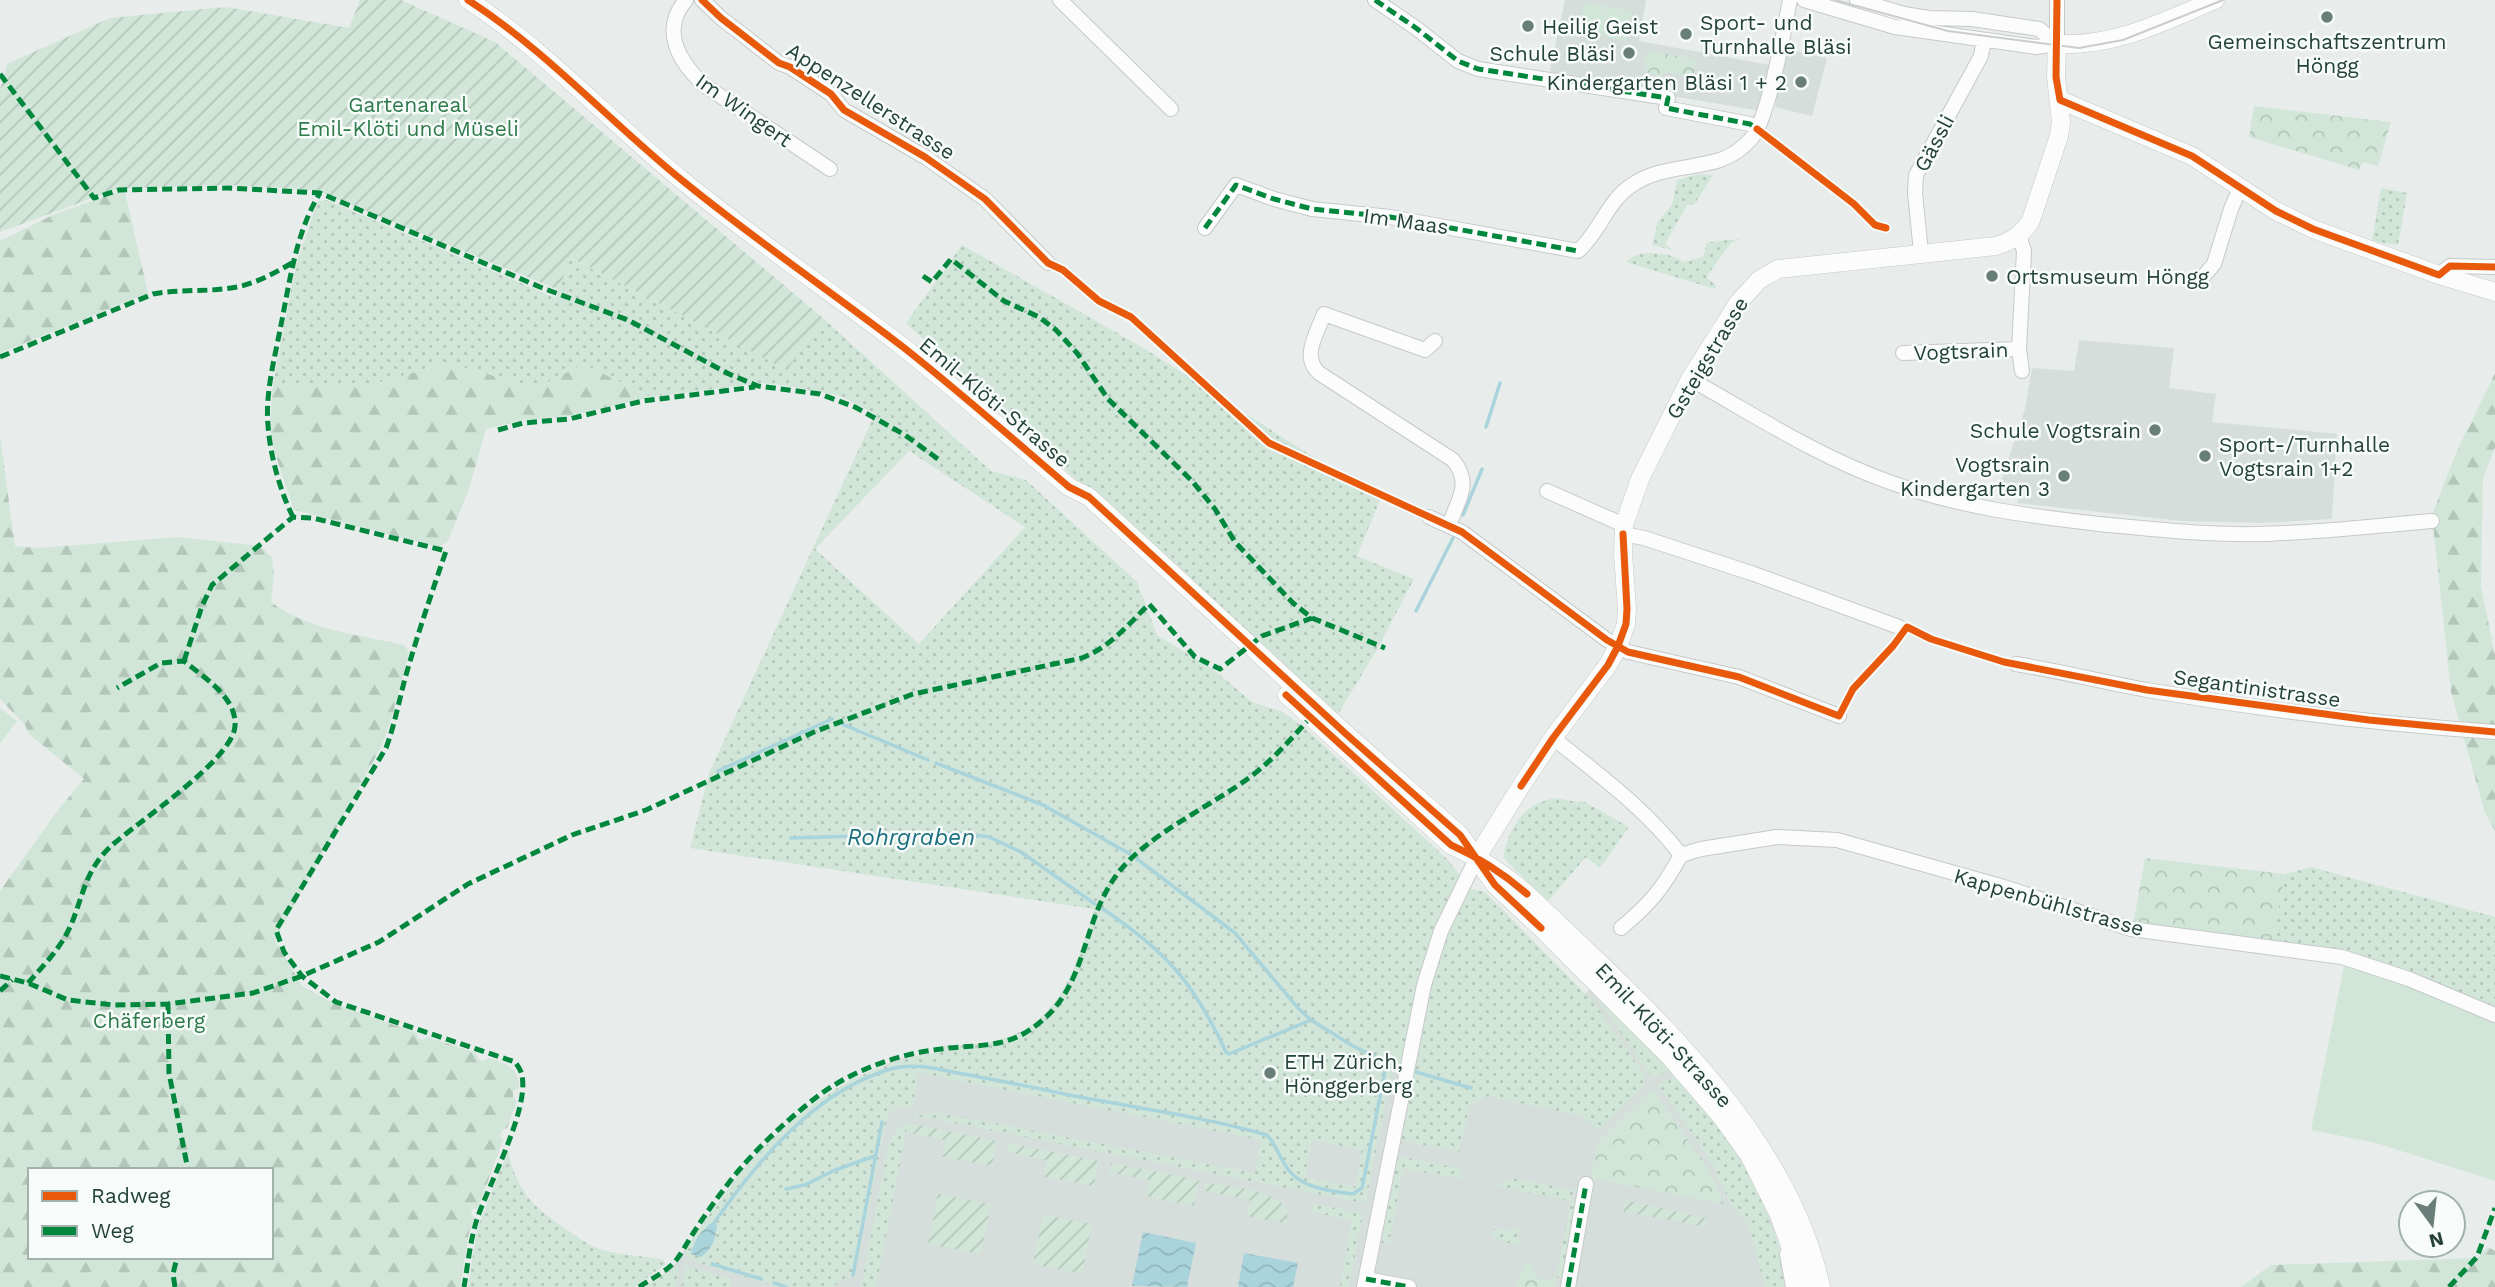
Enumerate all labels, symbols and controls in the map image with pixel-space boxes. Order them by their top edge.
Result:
marker: Gemeinschaftszentrum Höngg [2319,9,2335,25]
place label: Sport- und Turnhalle Bläsi [1700,10,1852,59]
place label: Heilig Geist [1542,14,1658,39]
marker: Heilig Geist [1520,18,1536,34]
marker: Sport- und Turnhalle Bläsi [1678,26,1694,42]
place label: Gemeinschaftszentrum Höngg [2207,29,2447,78]
street label: Appenzellerstrasse [782,37,960,165]
place label: Schule Bläsi [1489,41,1615,66]
marker: Schule Bläsi [1621,45,1637,61]
street label: Im Wingert [691,68,797,152]
place label: Kindergarten Bläsi 1 + 2 [1546,70,1787,95]
marker: Kindergarten Bläsi 1 + 2 [1793,74,1809,90]
park label: Gartenareal Emil-Klöti und Müseli [297,92,519,141]
street label: Gässli [1909,110,1959,176]
street label: Im Maas [1362,203,1450,239]
place label: Ortsmuseum Höngg [2006,264,2210,289]
marker: Ortsmuseum Höngg [1984,268,2000,284]
street label: Gsteigstrasse [1661,292,1753,424]
street label: Emil-Klöti-Strasse [915,332,1075,472]
street label: Vogtsrain [1913,337,2009,365]
place label: Schule Vogtsrain [1970,418,2141,443]
marker: Schule Vogtsrain [2147,422,2163,438]
place label: Sport-/Turnhalle Vogtsrain 1+2 [2219,432,2390,481]
marker: Sport-/Turnhalle Vogtsrain 1+2 [2197,448,2213,464]
place label: Vogtsrain Kindergarten 3 [1900,452,2050,501]
marker: Vogtsrain Kindergarten 3 [2056,468,2072,484]
street label: Segantinistrasse [2172,664,2342,712]
water label: Rohrgraben [847,824,975,851]
street label: Kappenbühlstrasse [1951,863,2147,941]
street label: Emil-Klöti-Strasse [1590,957,1738,1113]
park label: Chäferberg [93,1008,206,1033]
place label: ETH Zürich, Hönggerberg [1284,1049,1413,1098]
marker: ETH Zürich, Hönggerberg [1262,1065,1278,1081]
legend [28,1168,273,1259]
text: Radweg [91,1183,171,1208]
north arrow [2397,1189,2467,1259]
text: Weg [91,1218,135,1243]
text: N [2426,1227,2446,1253]

